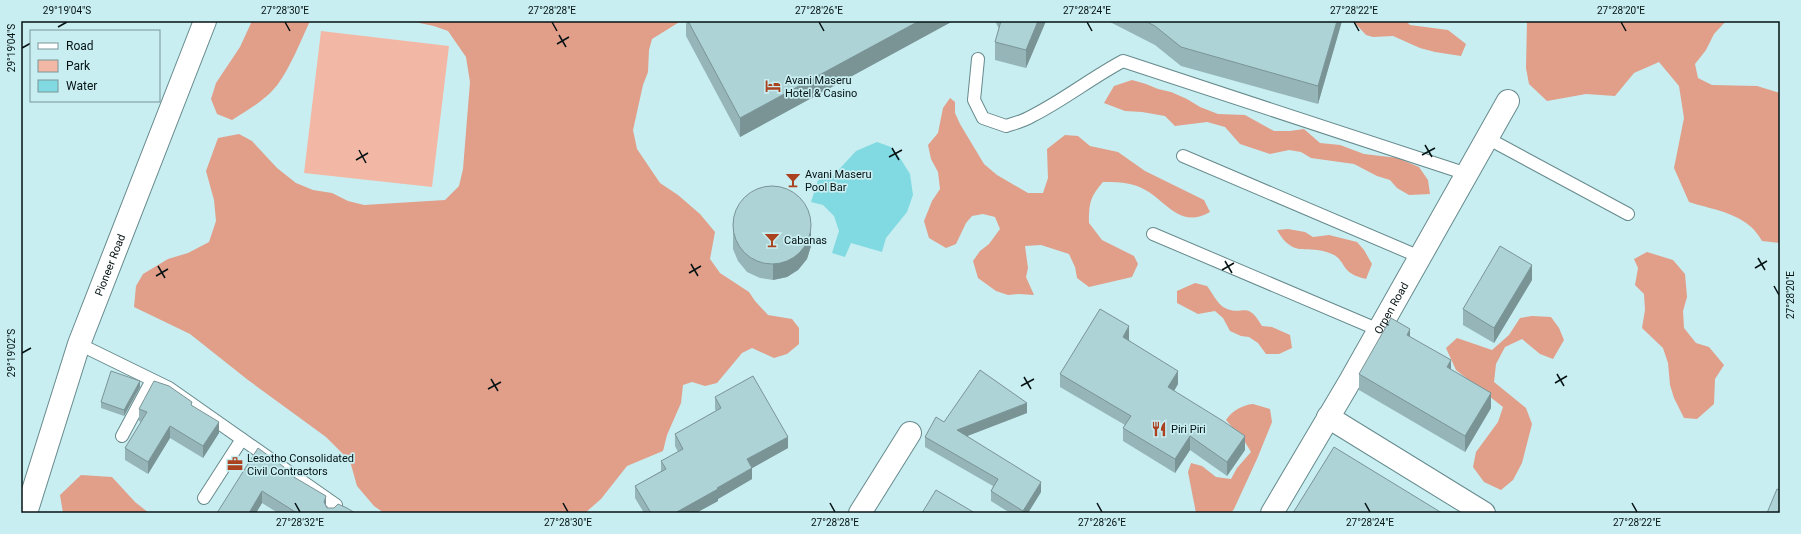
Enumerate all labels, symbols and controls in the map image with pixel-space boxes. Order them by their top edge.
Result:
text: 29°19'04"S [43,5,91,16]
text: 27°28'30"E [261,5,309,16]
text: 27°28'28"E [528,5,576,16]
text: 27°28'26"E [795,5,843,16]
text: 27°28'24"E [1063,5,1111,16]
text: 27°28'22"E [1330,5,1378,16]
text: 27°28'20"E [1597,5,1645,16]
text: 29°19'04"S [6,24,17,72]
legend [30,30,160,102]
text: Road [66,39,94,53]
text: Park [66,59,91,73]
place label: Avani Maseru Hotel & Casino [785,74,857,100]
hotel icon: Avani Maseru Hotel & Casino [764,77,782,95]
text: Water [66,79,97,93]
place label: Avani Maseru Pool Bar [805,168,872,194]
bar icon: Avani Maseru Pool Bar [784,171,802,189]
bar icon: Cabanas [763,231,781,249]
street label: Pioneer Road [92,232,128,298]
place label: Cabanas [784,234,827,247]
text: 27°28'20"E [1785,271,1796,319]
street label: Orpen Road [1371,280,1411,336]
text: 29°19'02"S [6,329,17,377]
restaurant icon: Piri Piri [1150,420,1168,438]
place label: Piri Piri [1171,423,1206,436]
place label: Lesotho Consolidated Civil Contractors [247,452,354,478]
office icon: Lesotho Consolidated Civil Contractors [226,455,244,473]
text: 27°28'32"E [276,517,324,528]
text: 27°28'30"E [544,517,592,528]
text: 27°28'28"E [811,517,859,528]
text: 27°28'26"E [1078,517,1126,528]
text: 27°28'24"E [1346,517,1394,528]
text: 27°28'22"E [1613,517,1661,528]

